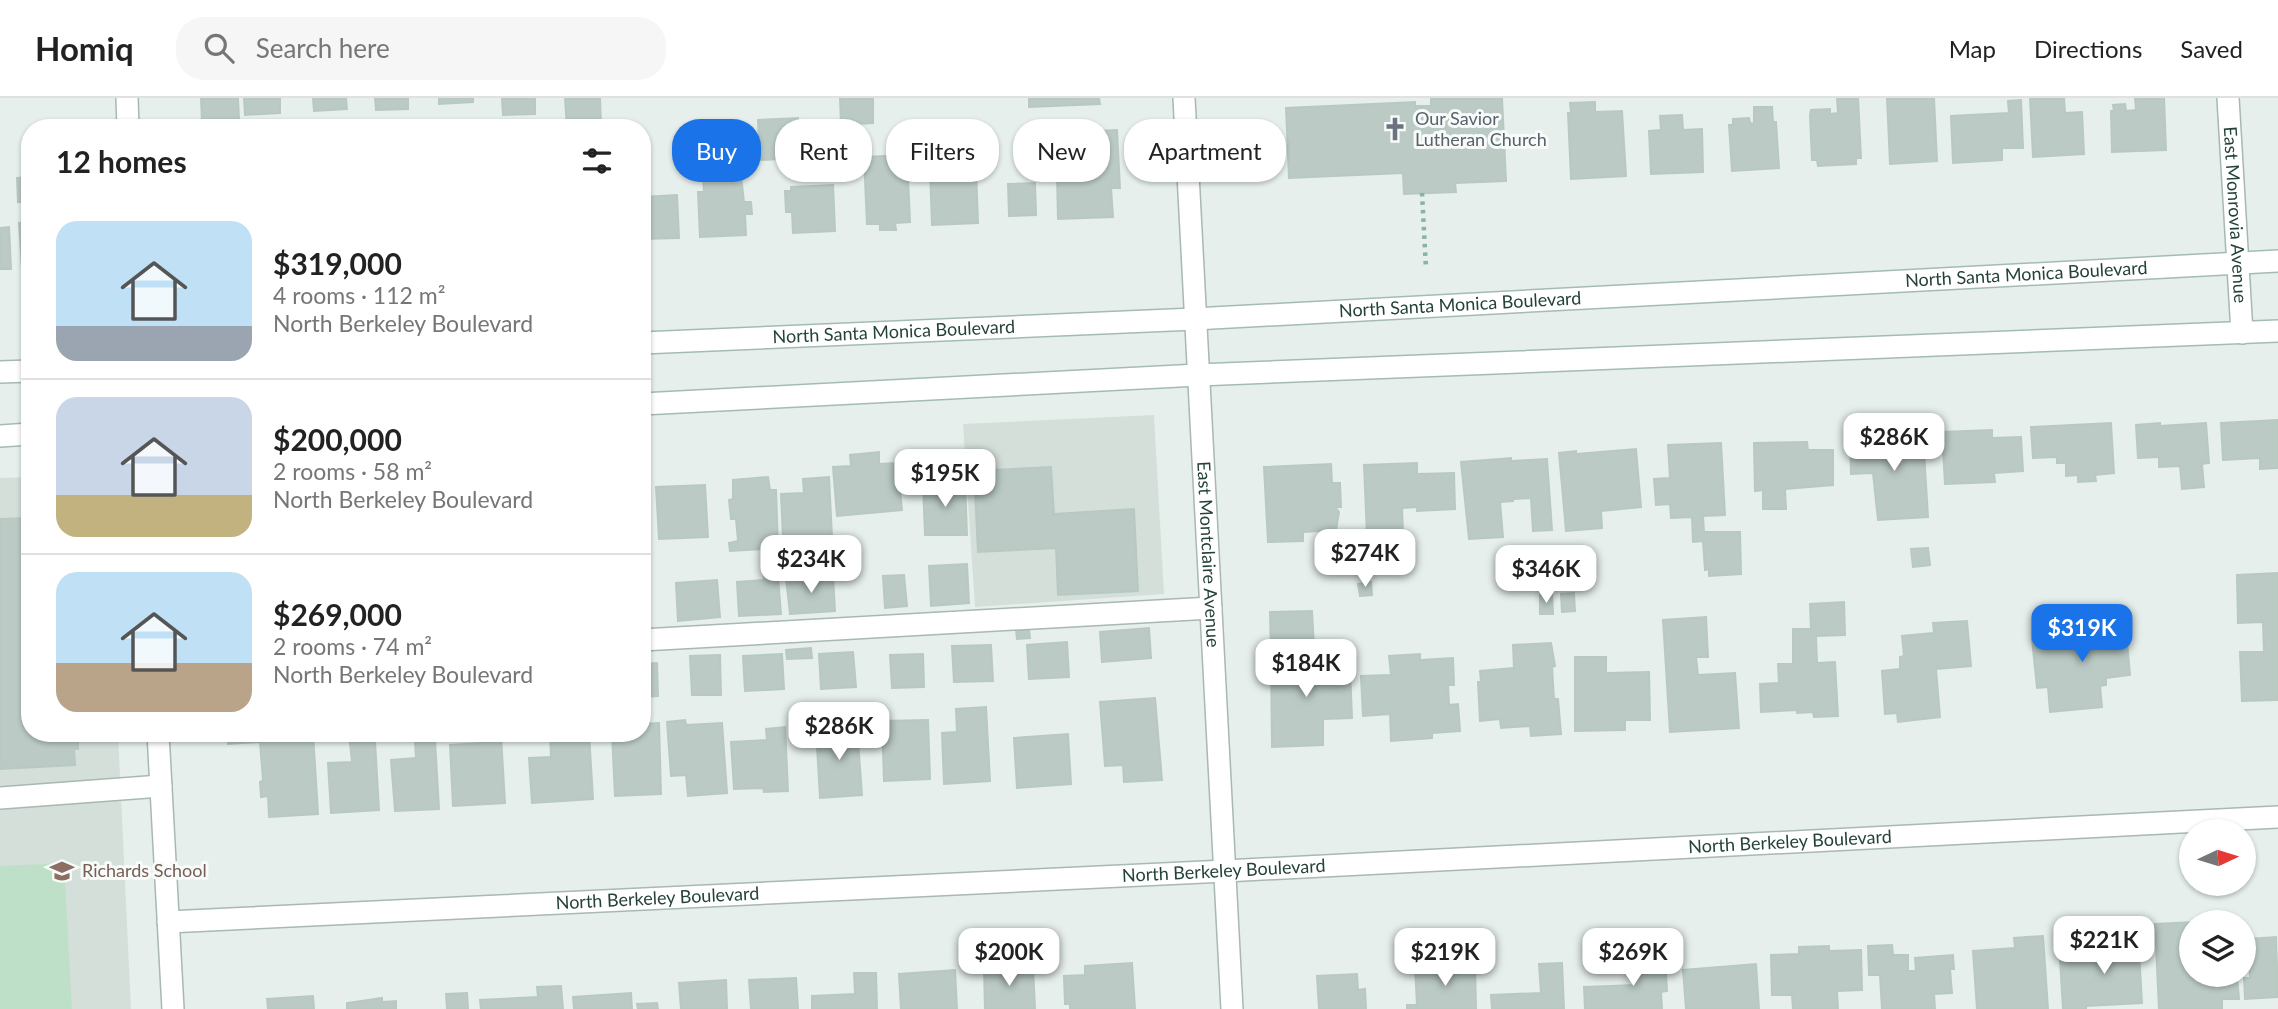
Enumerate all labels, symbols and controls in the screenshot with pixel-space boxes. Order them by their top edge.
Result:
search box [176,17,666,80]
text: Homiq [35,28,134,68]
icon: search [200,29,238,67]
text: Search here [256,32,390,64]
text: Map [1949,34,1996,63]
text: Directions [2034,34,2142,63]
text: Saved [2180,34,2243,63]
place label: Our Savior Lutheran Church [1415,107,1547,150]
church icon: Our Savior Lutheran Church [1381,115,1409,143]
chip: Buy [672,119,761,182]
chip: Rent [775,119,872,182]
chip: Filters [886,119,999,182]
chip: New [1013,119,1110,182]
chip: Apartment [1124,119,1286,182]
street label: East Monrovia Avenue [2220,126,2252,304]
icon: filters [578,142,616,180]
text: 12 homes [56,143,187,179]
text: $319,000 [273,245,402,281]
icon: home [112,249,196,333]
street label: North Santa Monica Boulevard [1904,256,2148,291]
text: 4 rooms · 112 m² [273,281,445,309]
street label: North Santa Monica Boulevard [1338,286,1582,321]
text: North Berkeley Boulevard [273,309,533,337]
street label: North Santa Monica Boulevard [772,315,1015,347]
pin: $286K [1845,414,1943,473]
text: $200,000 [273,421,402,457]
text: $286K [1859,422,1929,450]
icon: home [112,425,196,509]
pin: $195K [896,450,994,509]
text: 2 rooms · 58 m² [273,457,432,485]
text: $195K [910,458,980,486]
street label: East Montclaire Avenue [1193,461,1225,648]
text: North Berkeley Boulevard [273,485,533,513]
pin: $274K [1316,530,1414,589]
pin: $234K [762,536,860,595]
text: $274K [1330,538,1400,566]
text: $234K [776,544,846,572]
pin: $346K [1497,546,1595,605]
text: $346K [1511,554,1581,582]
text: $269,000 [273,596,402,632]
icon: home [112,600,196,684]
pin: $319K [2033,604,2131,664]
text: $319K [2047,613,2117,641]
text: 2 rooms · 74 m² [273,632,432,660]
pin: $184K [1257,640,1355,699]
text: $184K [1271,648,1341,676]
text: North Berkeley Boulevard [273,660,533,688]
pin: $286K [790,702,888,762]
text: $286K [804,711,874,739]
north arrow [2179,819,2256,896]
map controls [2179,819,2256,987]
street label: North Berkeley Boulevard [1688,825,1892,857]
street label: North Berkeley Boulevard [1121,854,1326,886]
school or university icon: Richards School [48,857,76,885]
place label: Richards School [82,859,207,881]
street label: North Berkeley Boulevard [555,881,760,913]
button: layers [2179,910,2256,987]
pin: $221K [2055,916,2153,976]
text: $221K [2069,925,2139,953]
pin: $200K [960,928,1058,988]
pin: $219K [1396,928,1494,988]
pin: $269K [1584,928,1682,988]
text: $200K [974,937,1044,965]
text: $219K [1410,937,1480,965]
text: $269K [1598,937,1668,965]

